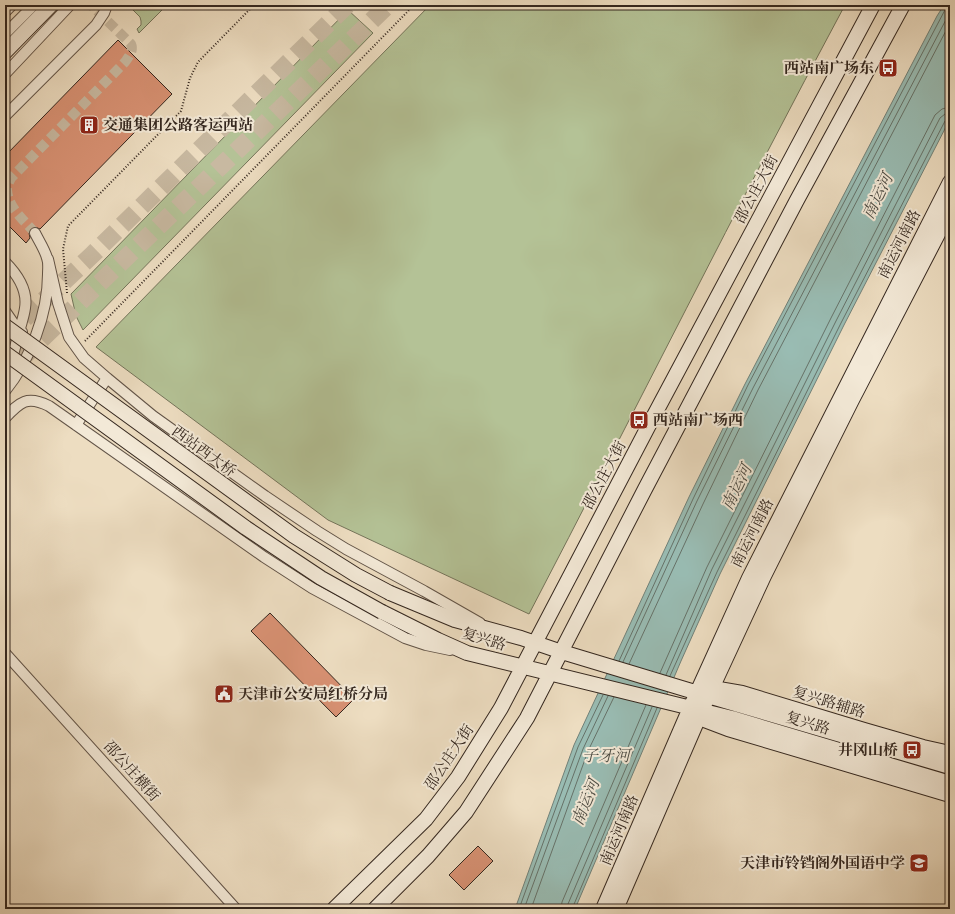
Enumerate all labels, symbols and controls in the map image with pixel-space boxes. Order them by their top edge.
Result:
bus stop icon: 西站南广场东 [877,57,899,79]
place label: 西站南广场东 [784,60,874,77]
building icon: 交通集团公路客运西站 [78,114,100,136]
place label: 交通集团公路客运西站 [103,116,253,134]
street label: 邵公庄大街 [731,152,782,226]
water label: 南运河 [859,168,898,222]
street label: 南运河南路 [875,207,924,282]
bus stop icon: 西站南广场西 [628,409,650,431]
place label: 西站南广场西 [653,412,743,429]
street label: 西站西大桥 [168,422,239,480]
street label: 邵公庄大街 [579,438,630,512]
water label: 南运河 [718,459,757,513]
street label: 南运河南路 [728,496,777,571]
street label: 复兴路 [460,625,508,654]
street label: 复兴路辅路 [791,682,867,722]
public building icon: 天津市公安局红桥分局 [213,683,235,705]
place label: 天津市公安局红桥分局 [238,685,388,703]
street label: 复兴路 [784,708,832,738]
street label: 邵公庄大街 [421,721,477,793]
street label: 邵公庄横街 [100,738,163,805]
bus stop icon: 井冈山桥 [901,739,923,761]
place label: 井冈山桥 [838,742,898,759]
water label: 子牙河 [582,747,633,765]
water label: 南运河 [569,774,604,828]
street label: 南运河南路 [597,792,642,868]
school or university icon: 天津市铃铛阁外国语中学 [908,852,930,874]
place label: 天津市铃铛阁外国语中学 [740,854,905,872]

